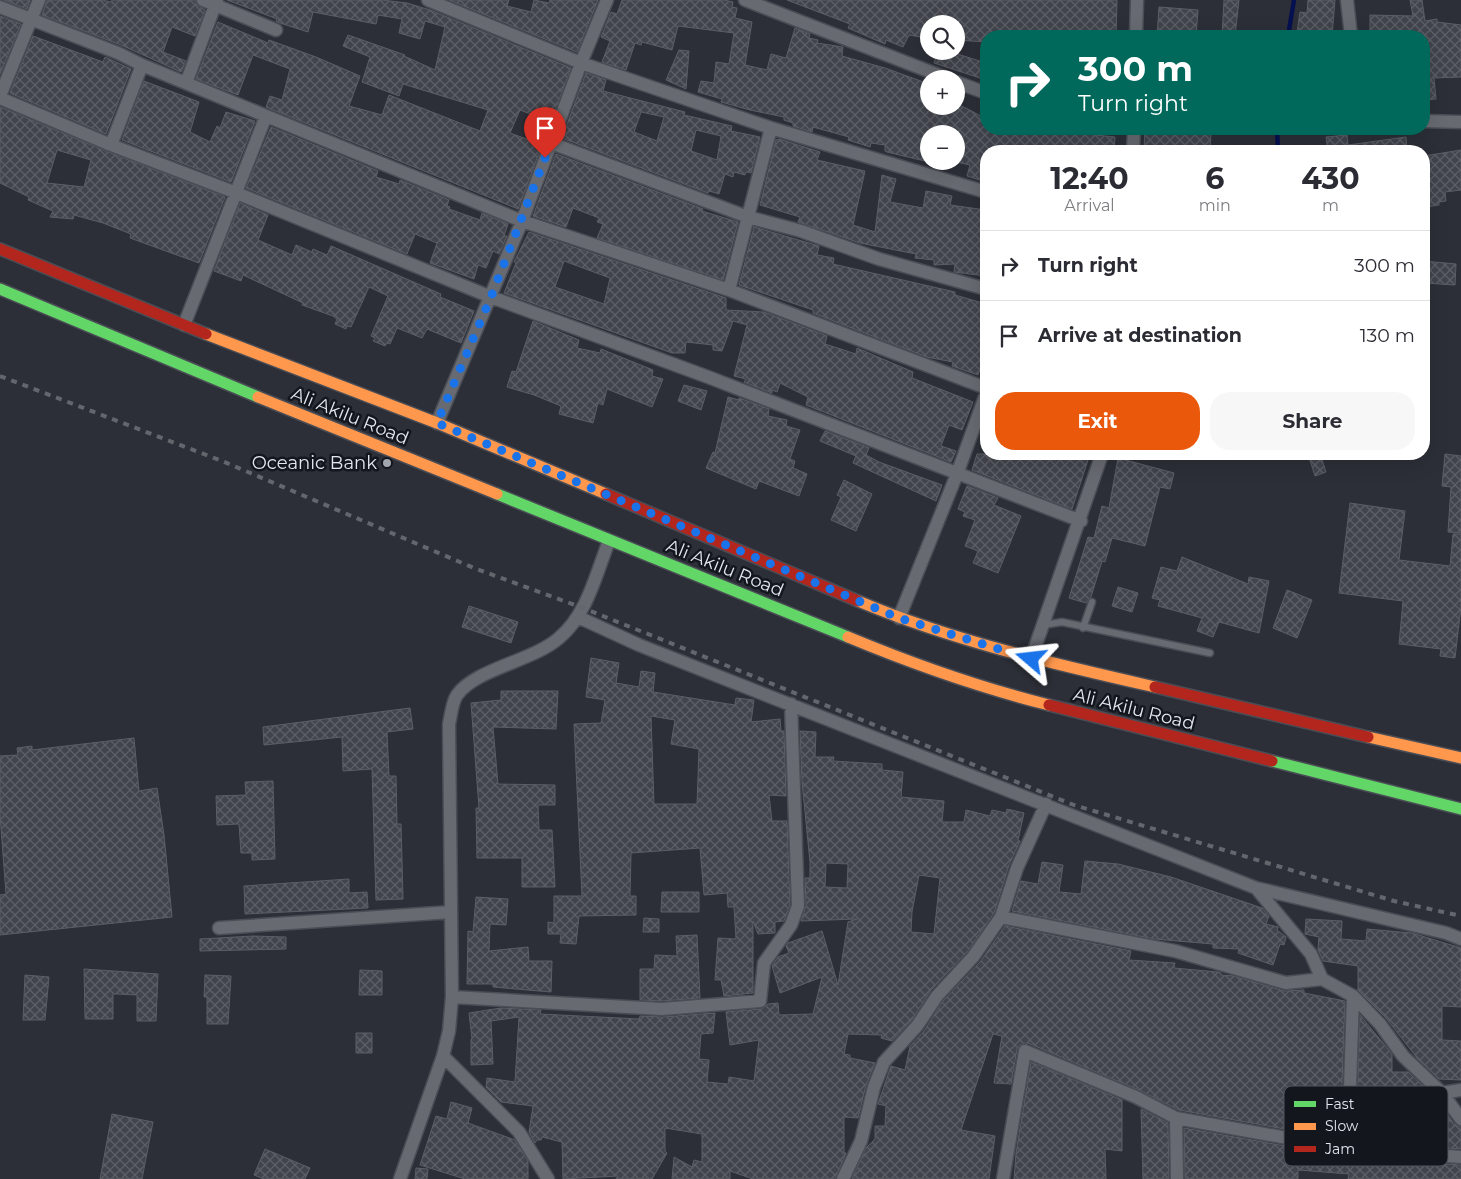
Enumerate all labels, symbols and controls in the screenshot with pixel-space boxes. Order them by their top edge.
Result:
map controls [920,15,965,170]
button: search [920,15,965,60]
text: 300 m [1078,47,1193,90]
icon: right [995,50,1060,115]
button: + [920,70,965,115]
text: Turn right [1078,90,1188,117]
pin [524,107,566,158]
icon: arrive [531,114,559,142]
button: − [920,125,965,170]
text: 12:40 [1050,160,1129,197]
text: 6 [1205,160,1224,197]
text: 430 [1301,160,1360,197]
text: Arrival [1064,196,1115,215]
text: min [1199,196,1231,215]
text: m [1322,196,1339,215]
icon: right [995,252,1023,280]
text: Turn right [1038,254,1138,277]
text: 300 m [1354,254,1415,277]
icon: arrive [995,322,1023,350]
text: Arrive at destination [1038,324,1242,347]
text: 130 m [1360,324,1415,347]
street label: Ali Akilu Road [288,382,412,450]
button: Exit [995,392,1200,450]
button: Share [1210,392,1415,450]
place label: Oceanic Bank [252,452,377,474]
marker: Oceanic Bank [381,457,393,469]
street label: Ali Akilu Road [663,534,787,602]
position arrow [1004,632,1056,684]
street label: Ali Akilu Road [1071,683,1197,735]
legend [1284,1086,1448,1166]
text: Fast [1325,1095,1355,1113]
text: Slow [1325,1117,1359,1135]
text: Jam [1324,1140,1355,1158]

